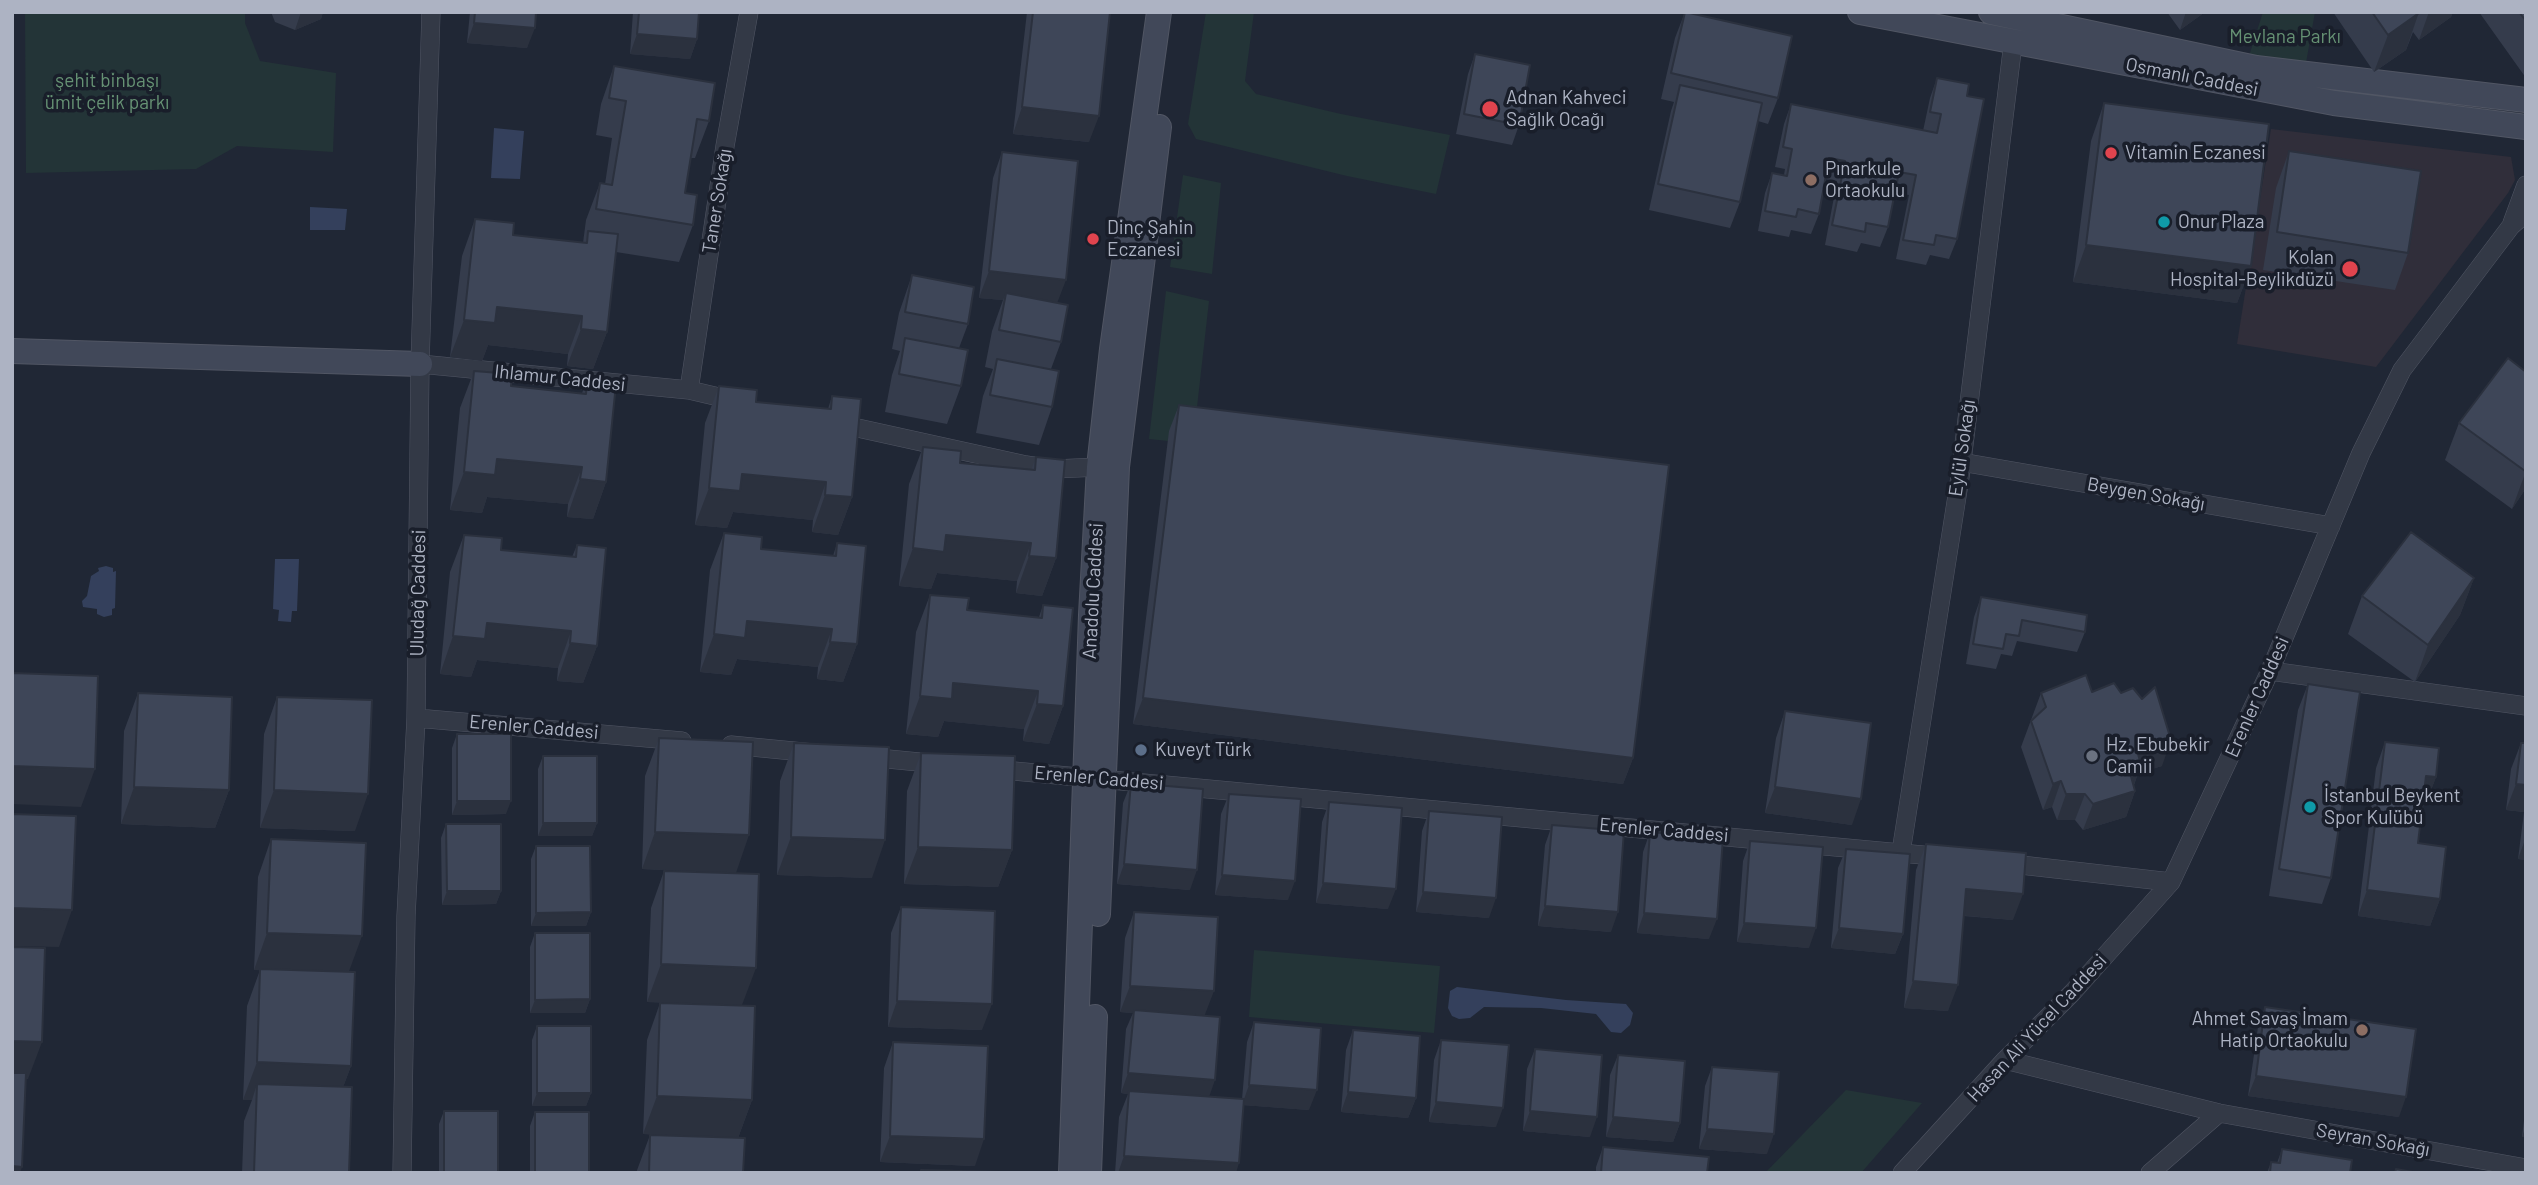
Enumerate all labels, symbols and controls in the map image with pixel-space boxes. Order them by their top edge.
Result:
park label: Mevlana Parkı [2229,26,2341,48]
street label: Osmanlı Caddesi [2124,53,2260,101]
park label: şehit binbaşı ümit çelik parkı [45,70,169,114]
place label: Adnan Kahveci Sağlık Ocağı [1506,87,1627,131]
marker: Adnan Kahveci Sağlık Ocağı [1480,99,1500,119]
place label: Vitamin Eczanesi [2125,142,2266,164]
marker: Vitamin Eczanesi [2103,145,2119,161]
street label: Taner Sokağı [697,147,737,255]
place label: Pınarkule Ortaokulu [1825,158,1905,202]
marker: Pınarkule Ortaokulu [1803,172,1819,188]
place label: Onur Plaza [2178,211,2264,233]
marker: Onur Plaza [2156,214,2172,230]
place label: Dinç Şahin Eczanesi [1107,217,1193,261]
marker: Dinç Şahin Eczanesi [1085,231,1101,247]
place label: Kolan Hospital-Beylikdüzü [2170,247,2334,291]
marker: Kolan Hospital-Beylikdüzü [2340,259,2360,279]
street label: Ihlamur Caddesi [493,360,627,396]
street label: Eylül Sokağı [1944,398,1980,498]
street label: Beygen Sokağı [2085,472,2207,516]
street label: Anadolu Caddesi [1078,522,1108,660]
street label: Uludağ Caddesi [405,529,431,657]
street label: Erenler Caddesi [2220,633,2294,761]
street label: Erenler Caddesi [468,710,600,744]
place label: Hz. Ebubekir Camii [2106,734,2210,778]
place label: Kuveyt Türk [1155,739,1252,761]
marker: Kuveyt Türk [1133,742,1149,758]
marker: Hz. Ebubekir Camii [2084,748,2100,764]
street label: Erenler Caddesi [1033,761,1165,795]
place label: İstanbul Beykent Spor Kulübü [2324,785,2461,829]
marker: İstanbul Beykent Spor Kulübü [2302,799,2318,815]
street label: Erenler Caddesi [1598,813,1730,847]
street label: Hasan Ali Yücel Caddesi [1963,949,2111,1107]
place label: Ahmet Savaş İmam Hatip Ortaokulu [2192,1008,2348,1052]
marker: Ahmet Savaş İmam Hatip Ortaokulu [2354,1022,2370,1038]
street label: Seyran Sokağı [2314,1119,2432,1161]

